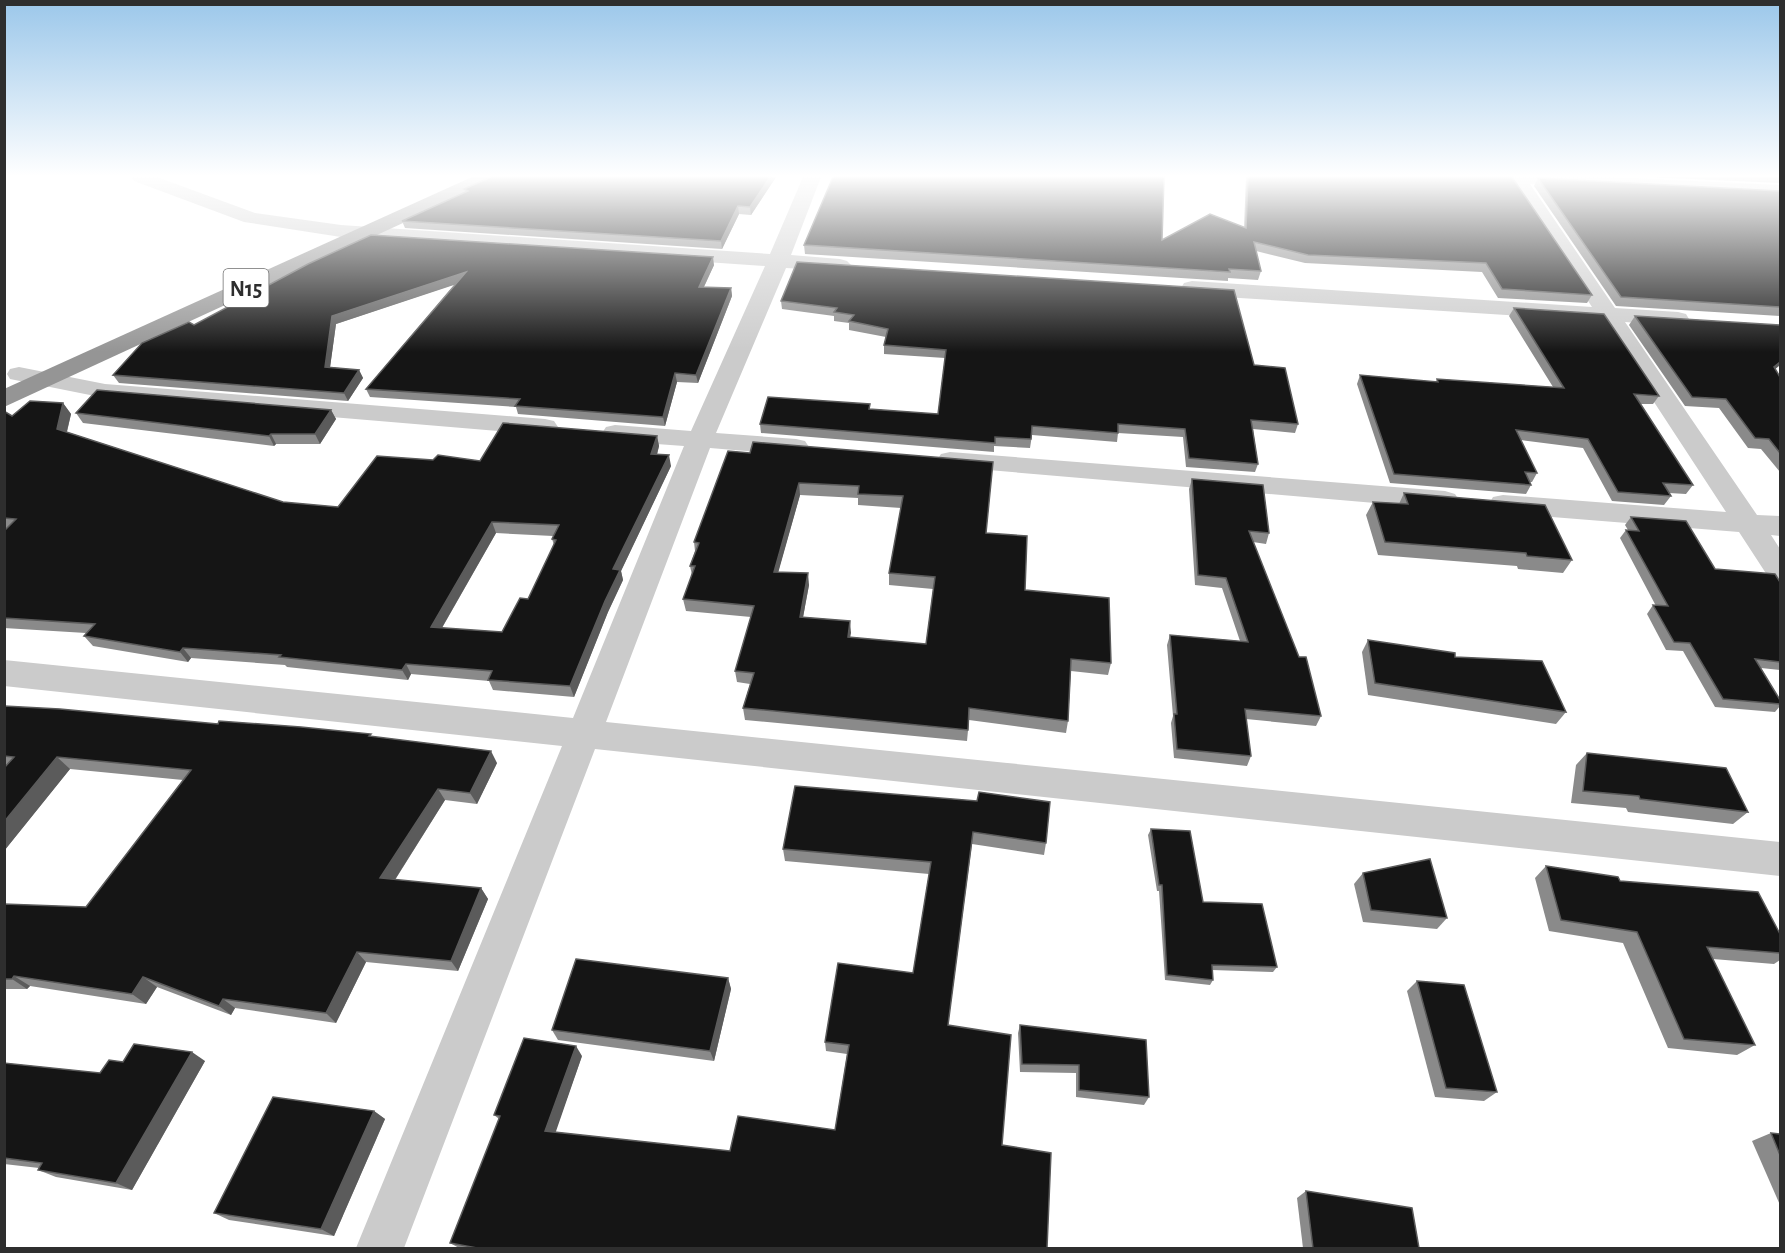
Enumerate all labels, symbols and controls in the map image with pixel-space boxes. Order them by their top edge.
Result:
road number: N15 [224,269,268,307]

